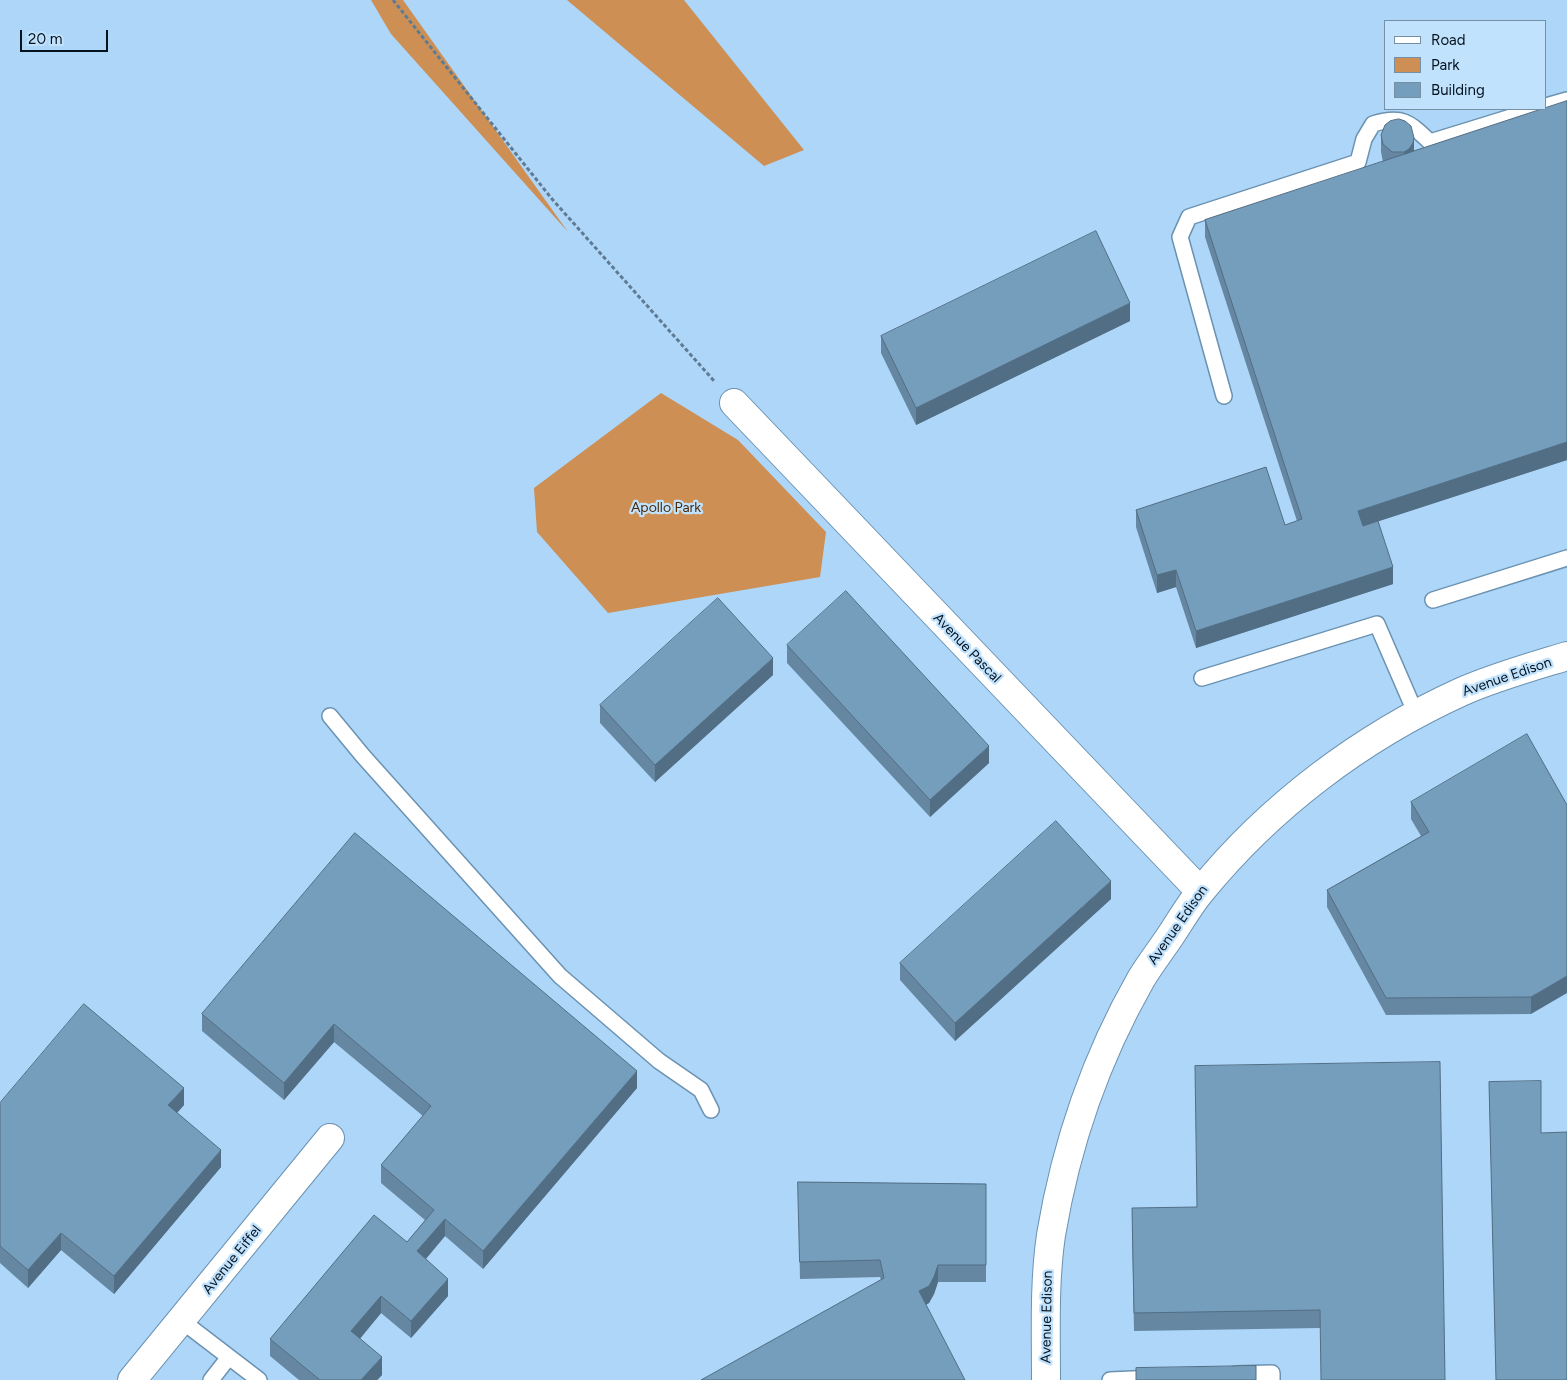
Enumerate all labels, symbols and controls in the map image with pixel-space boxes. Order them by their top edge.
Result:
scale bar [22,20,110,52]
legend [1384,20,1547,110]
text: 20 m [28,30,62,48]
text: Road [1431,31,1466,49]
text: Park [1431,56,1460,74]
text: Building [1431,81,1485,99]
park label: Apollo Park [631,500,701,516]
street label: Avenue Pascal [930,610,1004,686]
street label: Avenue Edison [1460,654,1554,700]
street label: Avenue Edison [1144,882,1212,968]
street label: Avenue Eiffel [199,1222,265,1298]
street label: Avenue Edison [1038,1270,1056,1364]

